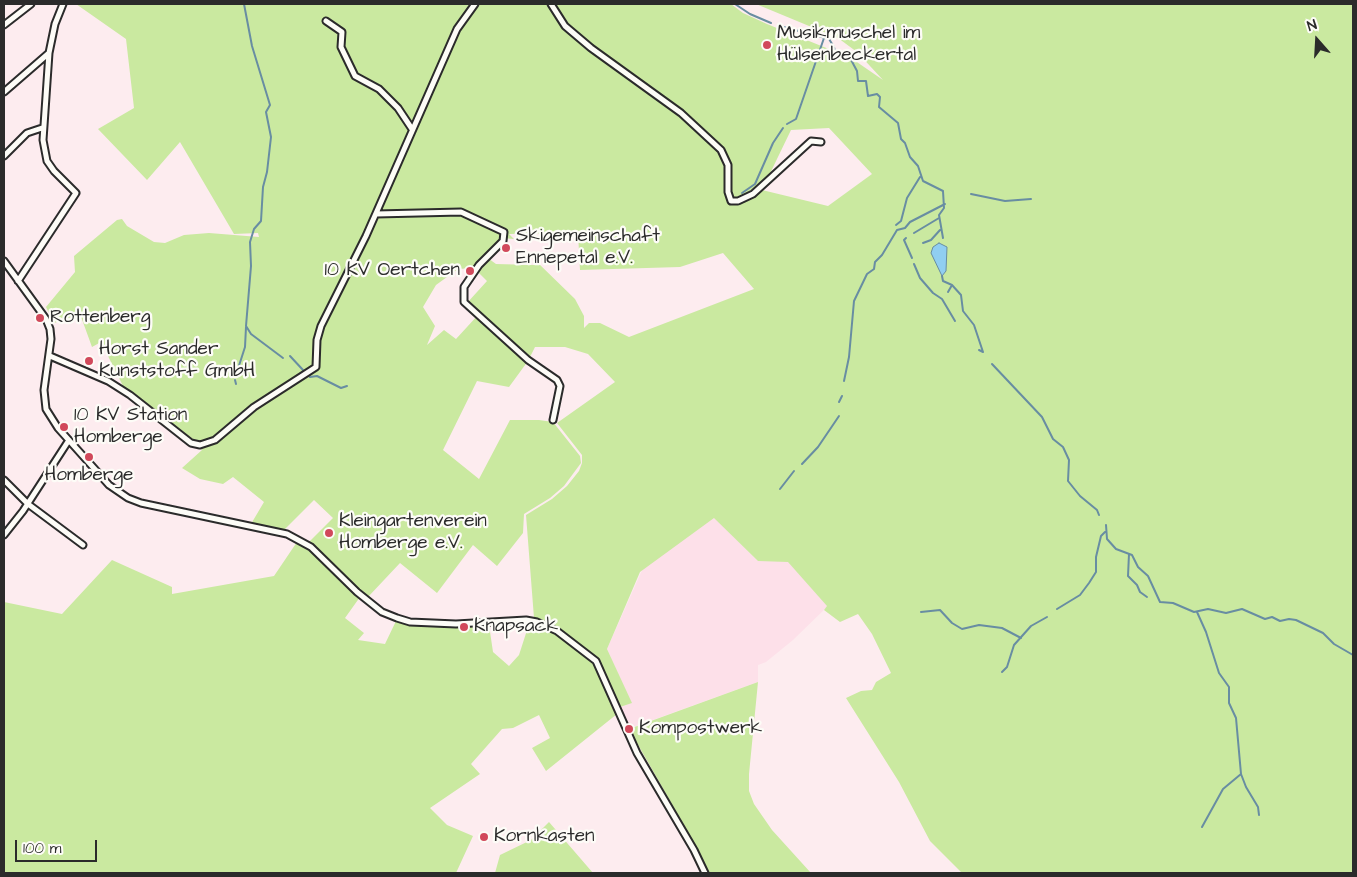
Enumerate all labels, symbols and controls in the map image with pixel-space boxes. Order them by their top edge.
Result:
north arrow [1292,15,1342,65]
text: N [1305,15,1320,37]
place label: Musikmuschel im Hülsenbeckertal [777,23,920,67]
marker: Musikmuschel im Hülsenbeckertal [761,39,773,51]
place label: Skigemeinschaft Ennepetal e.V. [516,226,660,270]
marker: Skigemeinschaft Ennepetal e.V. [500,242,512,254]
place label: 10 KV Oertchen [325,260,460,282]
marker: 10 KV Oertchen [464,265,476,277]
place label: Rottenberg [50,307,151,329]
marker: Rottenberg [34,312,46,324]
place label: Horst Sander Kunststoff GmbH [99,339,255,383]
marker: Horst Sander Kunststoff GmbH [83,355,95,367]
place label: 10 KV Station Homberge [74,405,187,449]
marker: 10 KV Station Homberge [58,421,70,433]
marker: Homberge [83,451,95,463]
place label: Homberge [45,465,133,487]
place label: Kleingartenverein Homberge e.V. [339,511,487,555]
marker: Kleingartenverein Homberge e.V. [323,527,335,539]
place label: Knapsack [474,616,558,638]
marker: Knapsack [458,621,470,633]
place label: Kompostwerk [639,718,762,740]
marker: Kompostwerk [623,723,635,735]
place label: Kornkasten [494,826,595,848]
scale bar [18,830,100,862]
marker: Kornkasten [478,831,490,843]
text: 100 m [23,838,62,859]

